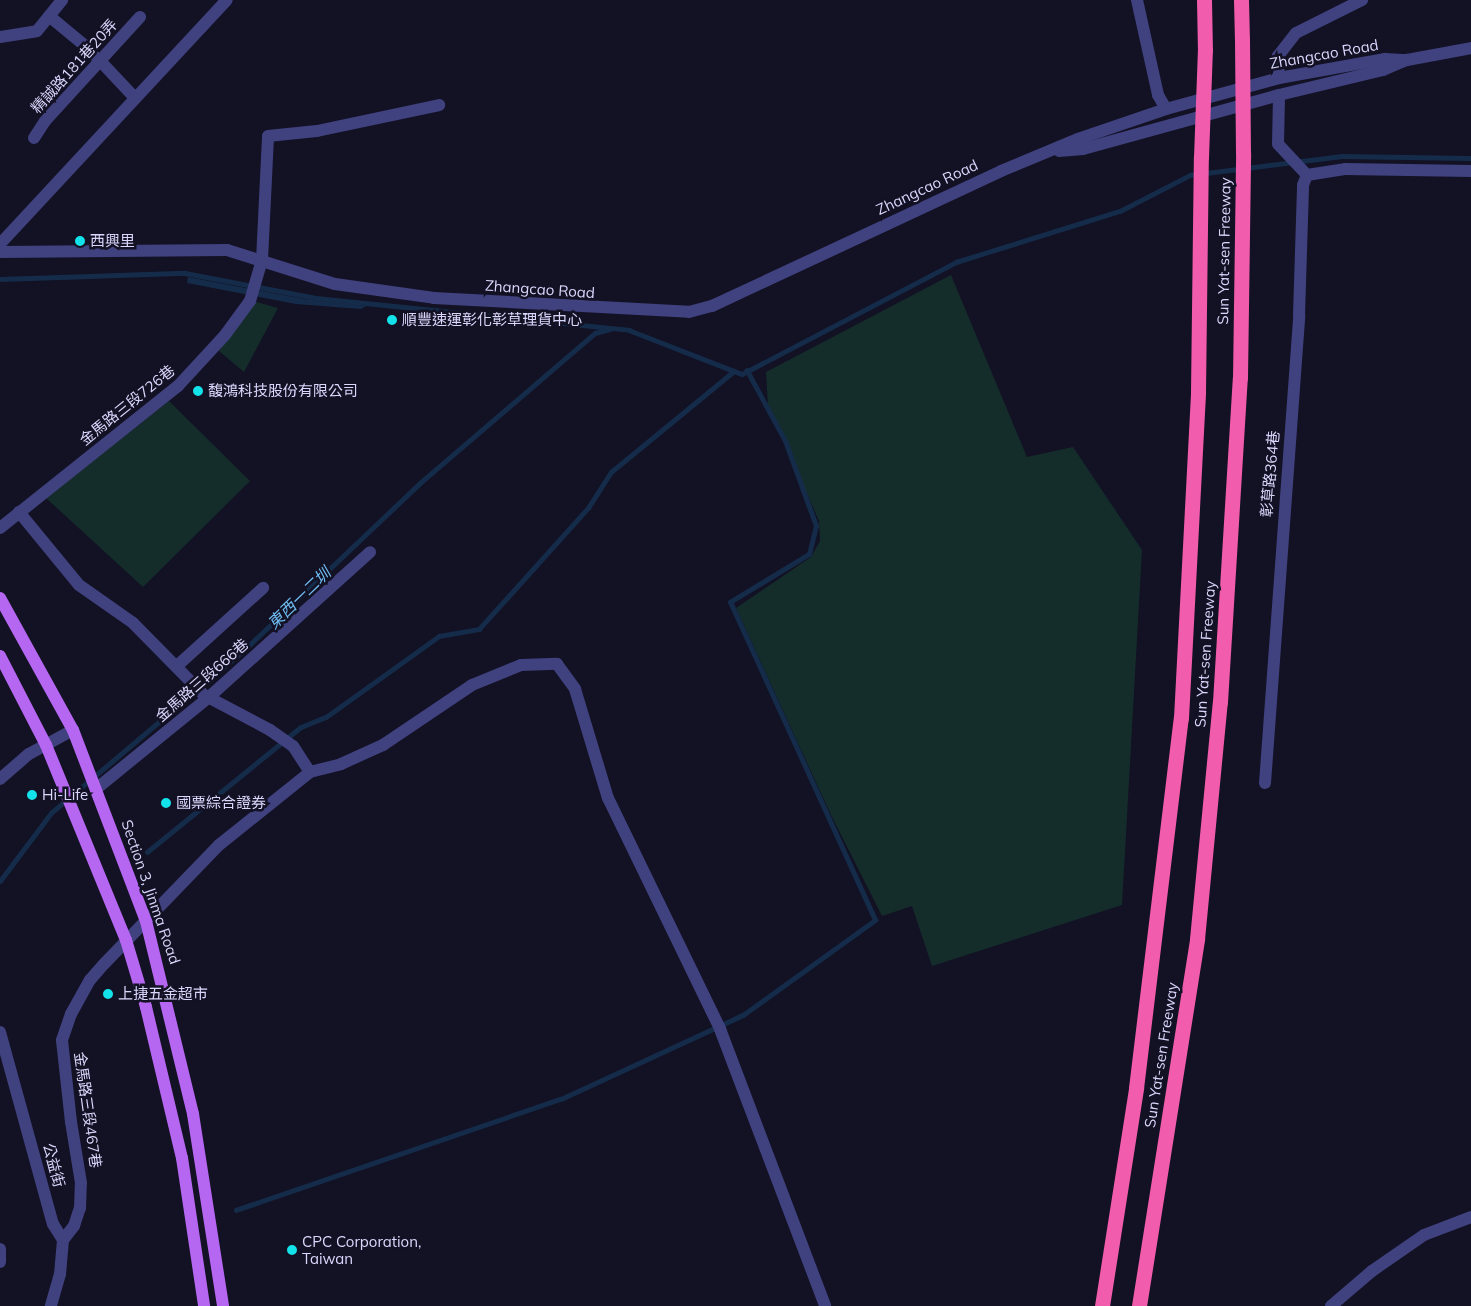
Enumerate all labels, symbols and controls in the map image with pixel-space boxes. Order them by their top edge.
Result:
street label: 精誠路181巷20弄 [27,15,121,117]
street label: Zhangcao Road [1268,36,1380,72]
street label: Zhangcao Road [873,156,981,218]
street label: Sun Yat-sen Freeway [1214,177,1234,325]
place label: 西興里 [90,232,135,250]
marker: 西興里 [74,235,86,247]
street label: Zhangcao Road [484,276,596,302]
place label: 順豐速運彰化彰草理貨中心 [402,311,582,329]
marker: 順豐速運彰化彰草理貨中心 [386,314,398,326]
street label: 金馬路三段726巷 [76,361,178,449]
place label: 馥鴻科技股份有限公司 [208,382,358,400]
marker: 馥鴻科技股份有限公司 [192,385,204,397]
street label: 彰草路364巷 [1257,430,1283,518]
water label: 東西一二圳 [264,563,334,633]
street label: Sun Yat-sen Freeway [1191,580,1219,728]
street label: 金馬路三段666巷 [152,635,252,725]
place label: Hi-Life [42,786,88,804]
marker: Hi-Life [26,789,38,801]
place label: 國票綜合證券 [176,794,266,812]
marker: 國票綜合證券 [160,797,172,809]
street label: Section 3, Jinma Road [118,817,184,967]
street label: Sun Yat-sen Freeway [1141,981,1181,1129]
place label: 上捷五金超市 [118,985,208,1003]
marker: 上捷五金超市 [102,988,114,1000]
street label: 金馬路三段467巷 [71,1051,105,1169]
street label: 公益街 [39,1141,69,1189]
place label: CPC Corporation, Taiwan [302,1232,421,1267]
marker: CPC Corporation, Taiwan [286,1244,298,1256]

